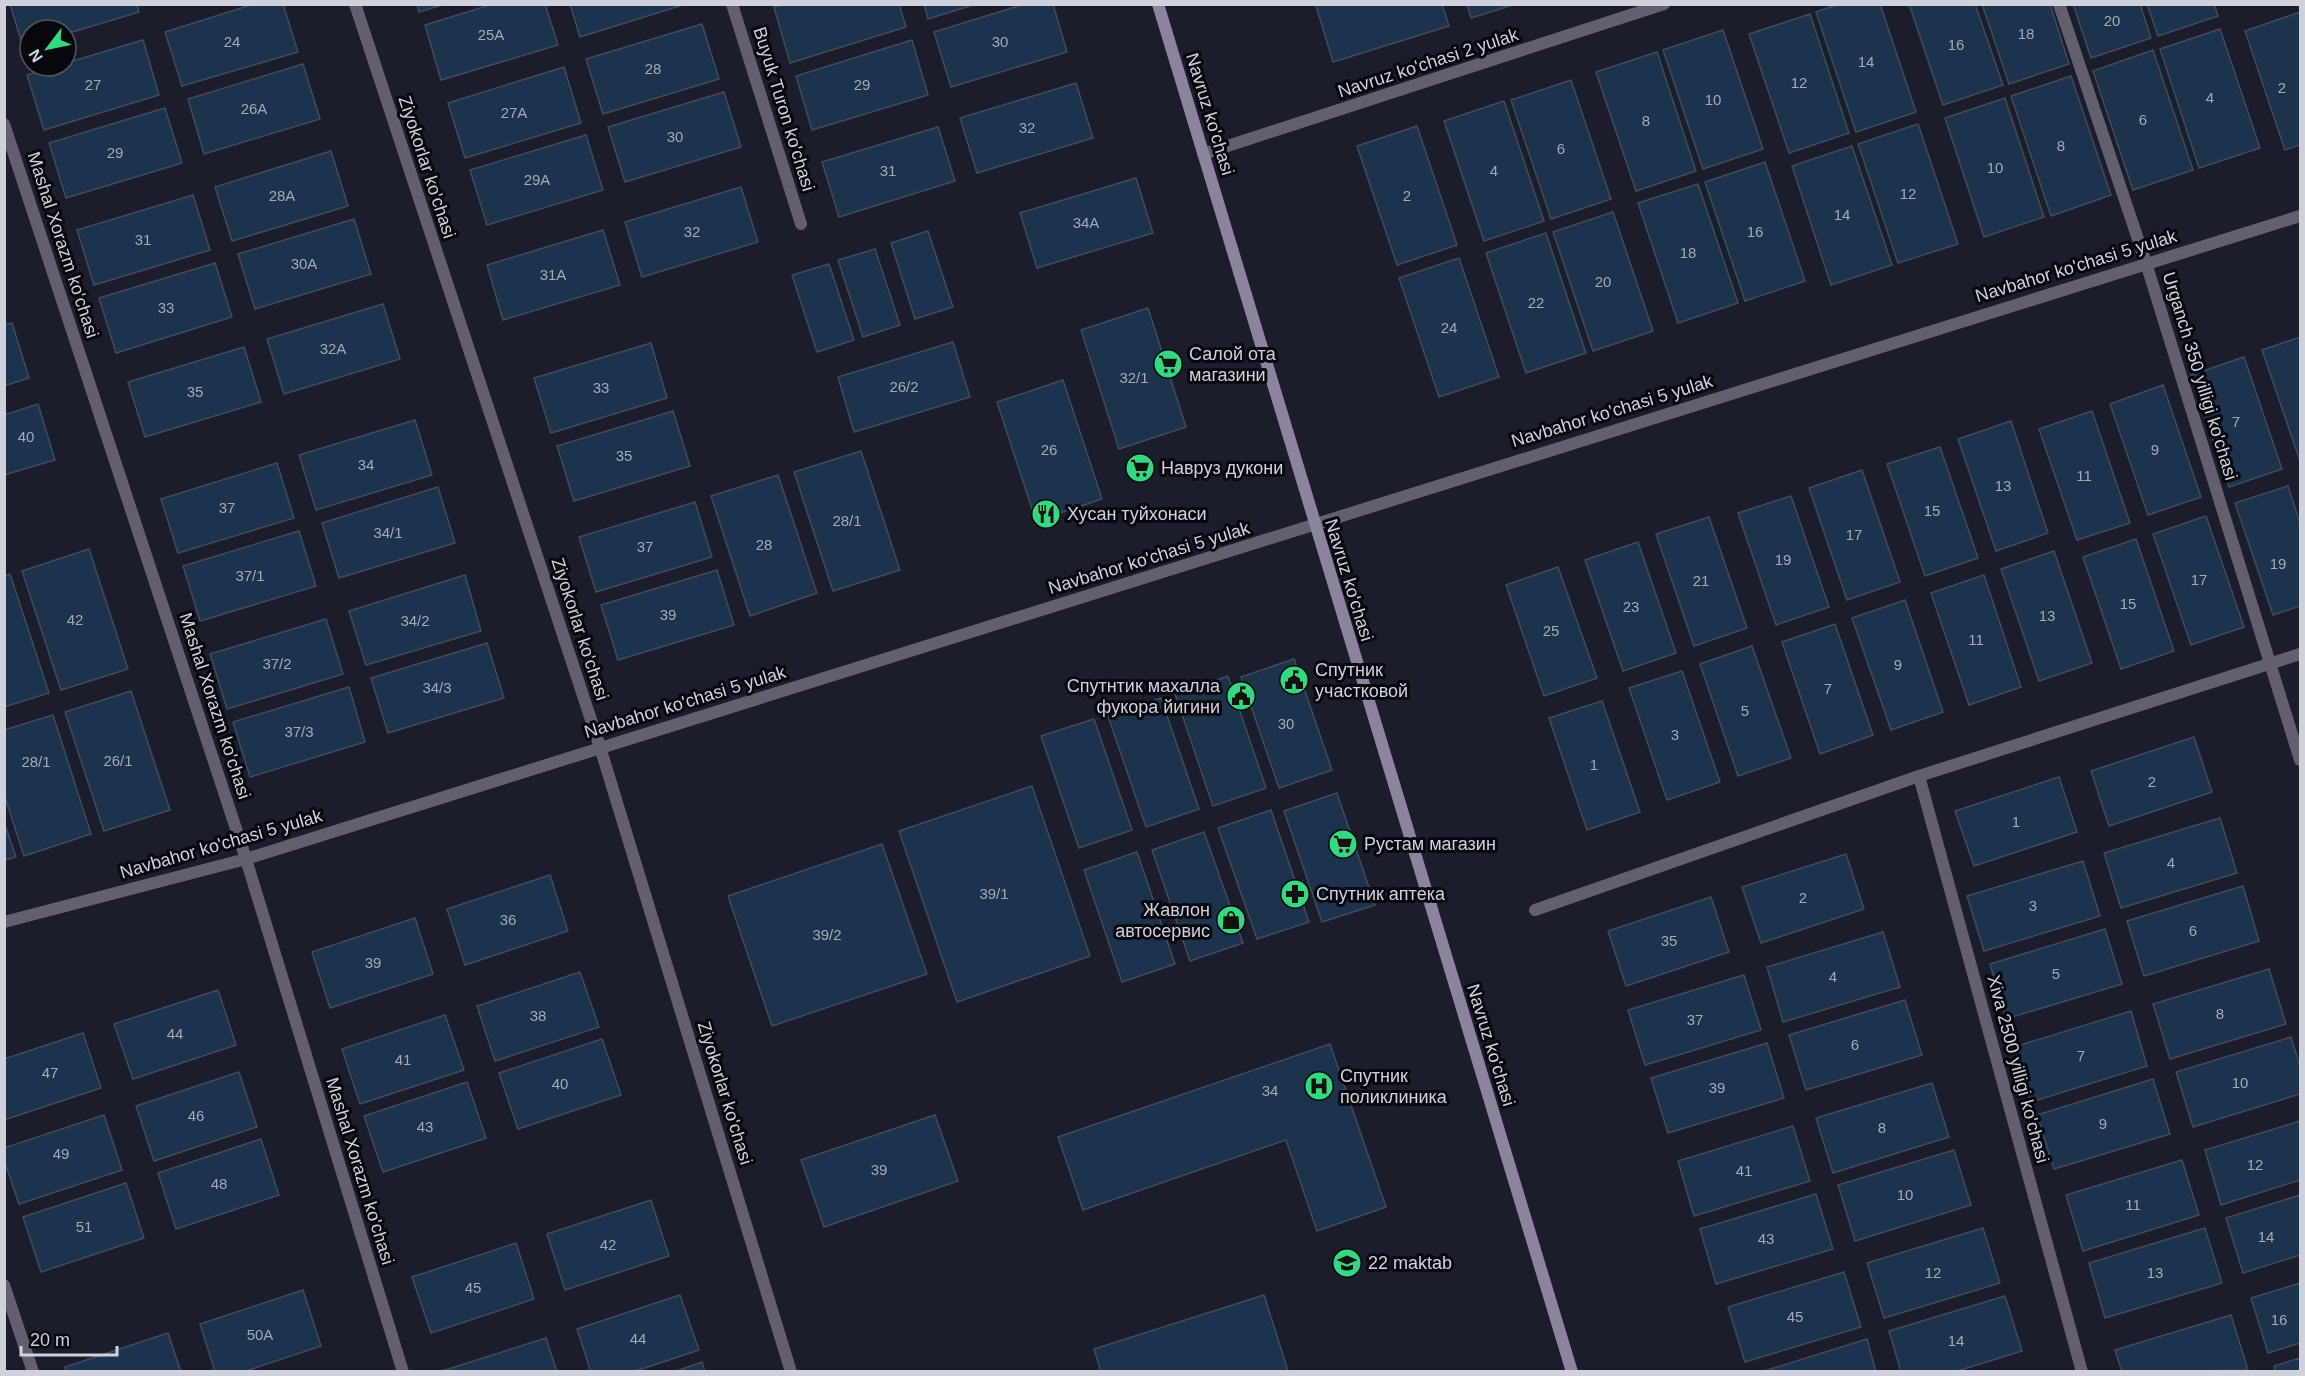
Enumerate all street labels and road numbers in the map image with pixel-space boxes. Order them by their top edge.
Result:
street label: Navruz ko'chasi 2 yulak [1335,24,1522,102]
street label: Buyuk Turon ko'chasi [750,25,818,193]
street label: Navruz ko'chasi [1182,51,1238,177]
street label: Ziyokorlar ko'chasi [395,93,459,241]
street label: Mashal Xorazm ko'chasi [23,149,103,341]
street label: Navbahor ko'chasi 5 yulak [1973,226,2180,306]
street label: Urganch 350 yilligi ko'chasi [2159,270,2241,482]
street label: Navbahor ko'chasi 5 yulak [1509,371,1716,451]
street label: Navruz ko'chasi [1321,517,1377,643]
street label: Navbahor ko'chasi 5 yulak [1046,518,1253,598]
street label: Ziyokorlar ko'chasi [548,555,612,703]
street label: Mashal Xorazm ko'chasi [175,610,255,802]
street label: Navbahor ko'chasi 5 yulak [582,662,789,742]
street label: Navbahor ko'chasi 5 yulak [118,805,325,882]
street label: Xiva 2500 yilligi ko'chasi [1983,973,2053,1165]
street label: Navruz ko'chasi [1463,982,1519,1108]
street label: Ziyokorlar ko'chasi [694,1019,756,1167]
street label: Mashal Xorazm ko'chasi [322,1075,398,1267]

